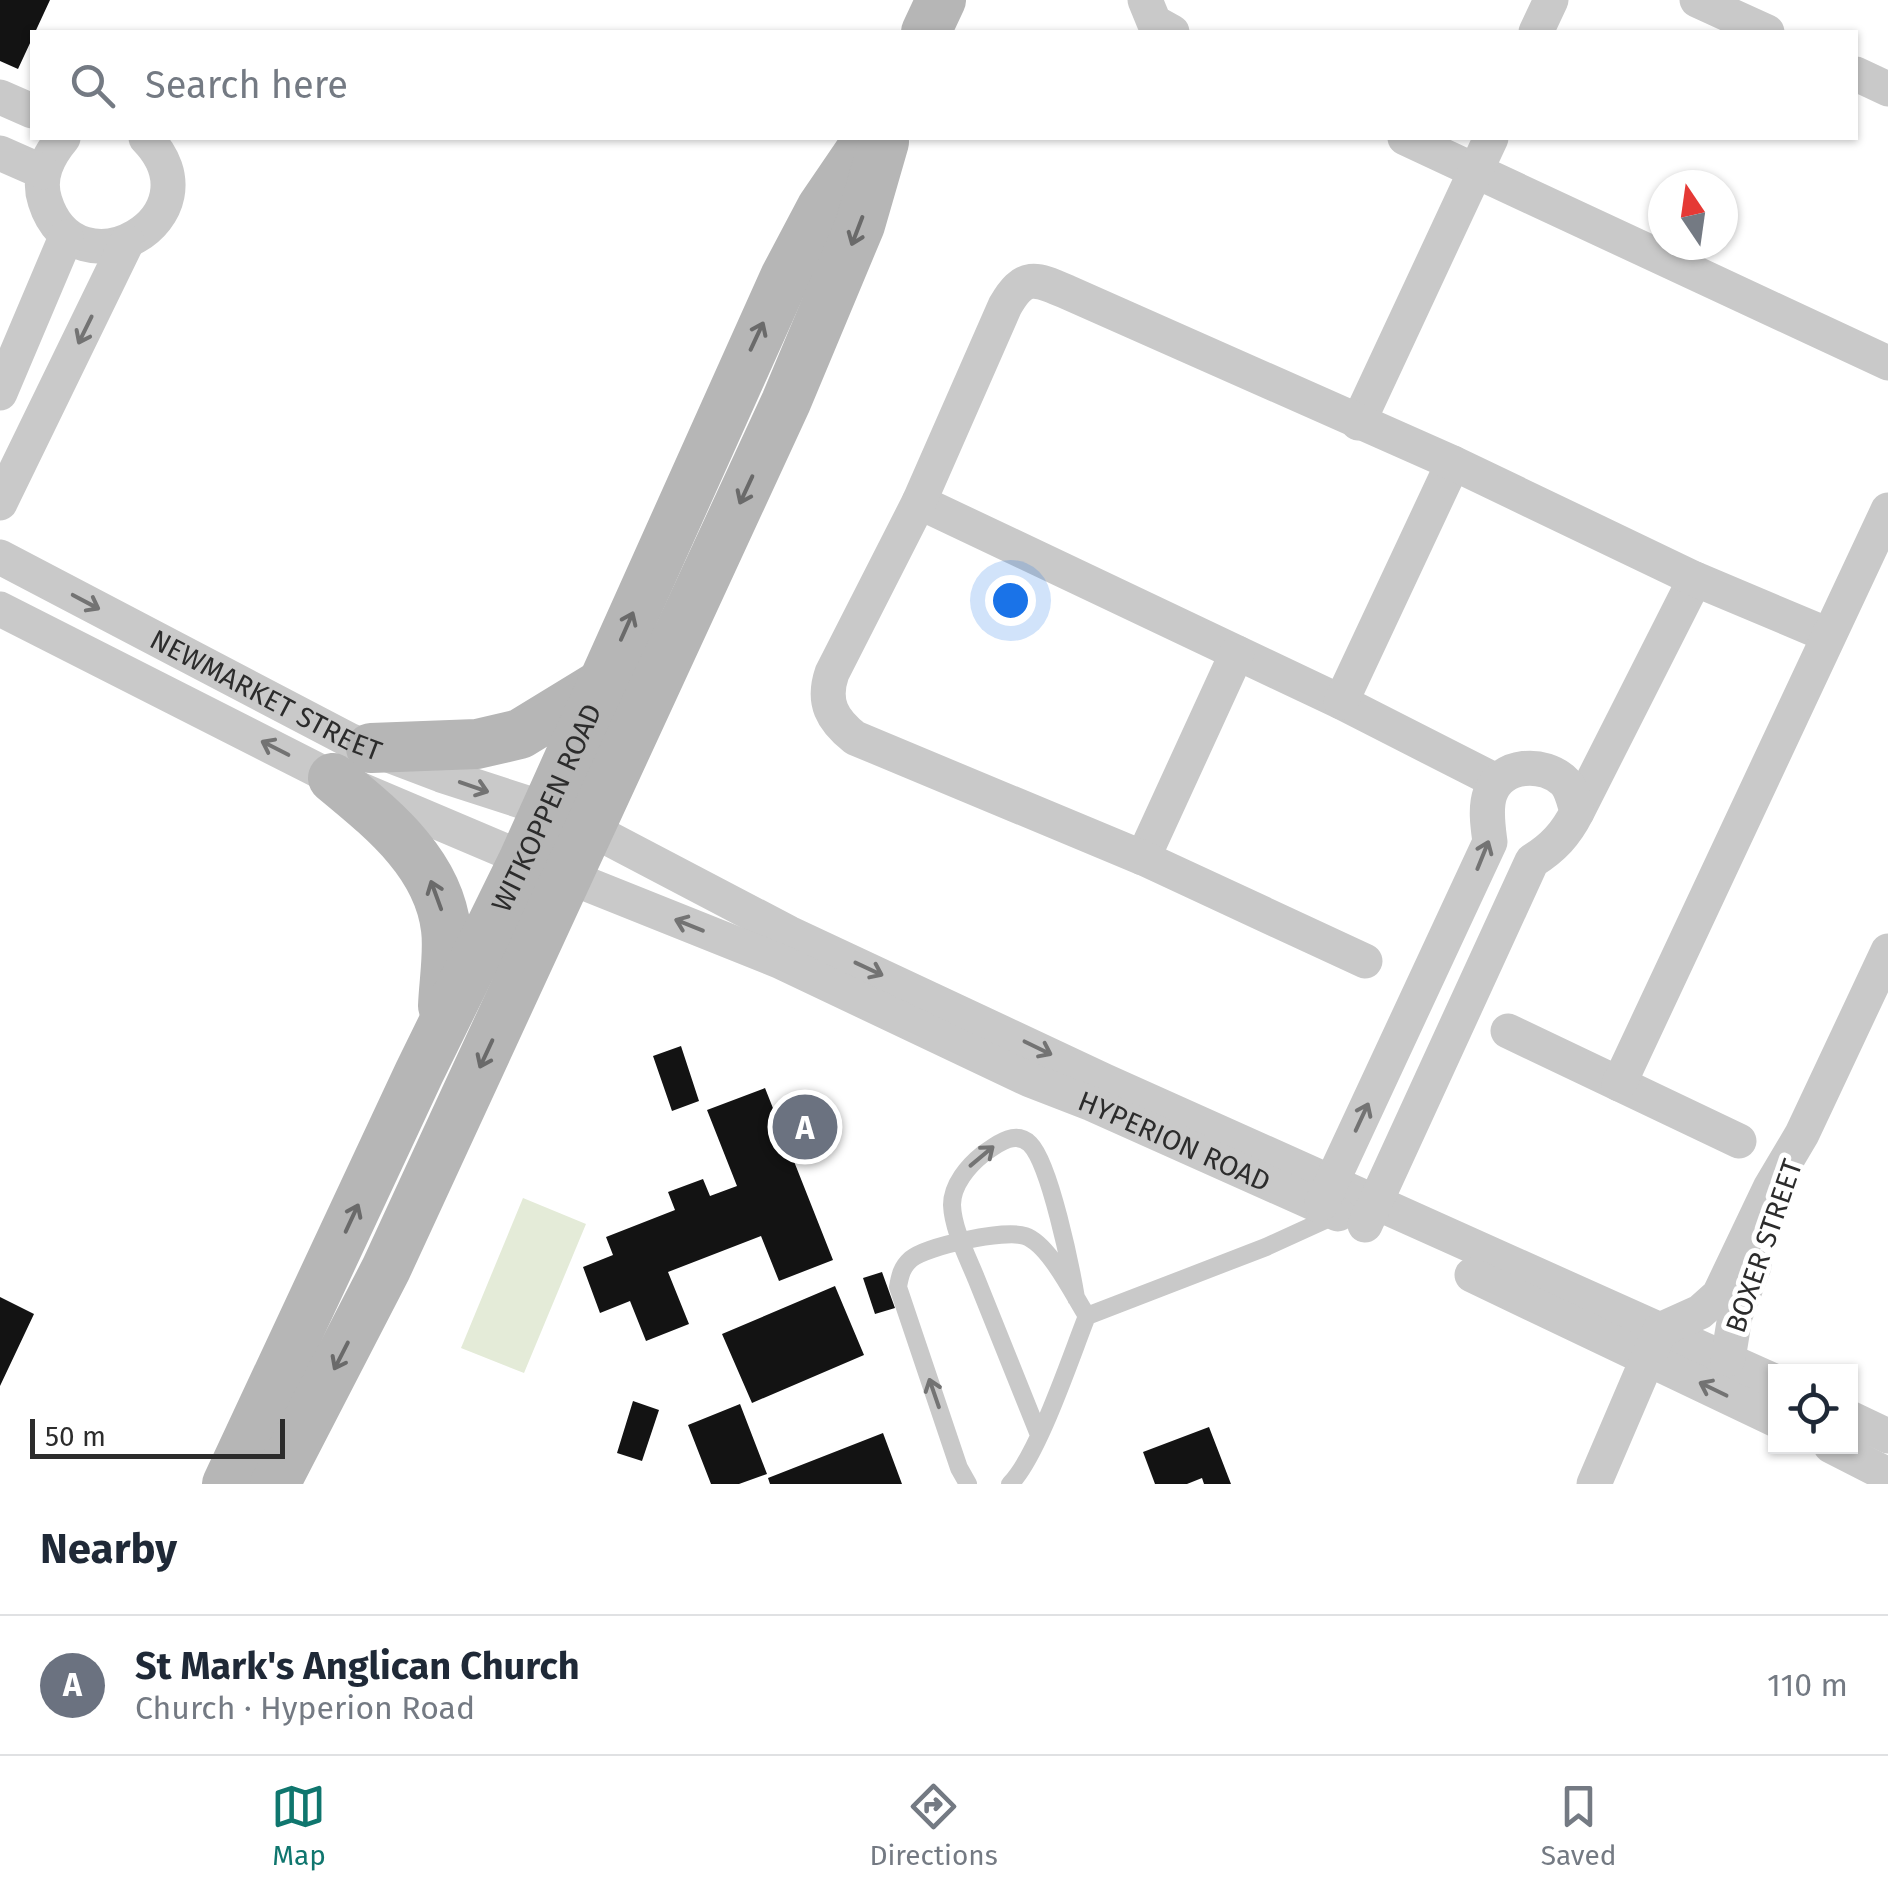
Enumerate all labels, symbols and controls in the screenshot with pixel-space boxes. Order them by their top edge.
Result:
search box [30,30,1858,140]
icon: search [65,58,120,113]
text: Search here [145,62,348,108]
north arrow [1648,170,1738,260]
one-way arrow [847,214,865,245]
one-way arrow [74,314,93,344]
one-way arrow [749,322,768,352]
one-way arrow [735,474,754,504]
your location [985,575,1036,626]
one-way arrow [71,593,101,612]
one-way arrow [619,611,637,642]
street label: NEWMARKET STREET [145,622,387,768]
street label: WITKOPPEN ROAD [484,698,608,917]
one-way arrow [260,738,290,757]
one-way arrow [458,779,489,797]
one-way arrow [1476,840,1494,871]
one-way arrow [426,880,444,911]
one-way arrow [674,914,704,932]
one-way arrow [853,961,883,980]
one-way arrow [476,1038,494,1069]
one-way arrow [1022,1040,1052,1059]
street label: HYPERION ROAD [1074,1084,1275,1198]
pin: A [772,1090,838,1164]
one-way arrow [1353,1103,1372,1133]
one-way arrow [969,1145,994,1168]
street label: BOXER STREET [1719,1155,1809,1337]
one-way arrow [344,1203,362,1233]
one-way arrow [331,1340,350,1370]
map controls [1768,1364,1858,1454]
button: locate [1768,1364,1858,1454]
one-way arrow [923,1377,941,1409]
one-way arrow [1698,1378,1728,1397]
scale bar [30,1414,285,1458]
text: 50 m [45,1420,106,1453]
text: Nearby [40,1524,177,1574]
text: St Mark's Anglican Church [135,1643,580,1689]
text: A [63,1666,82,1704]
text: 110 m [1767,1666,1848,1704]
text: Church · Hyperion Road [135,1689,475,1727]
tab: Map [271,1779,326,1872]
tab: Directions [869,1779,998,1872]
tab: Saved [1541,1779,1617,1872]

